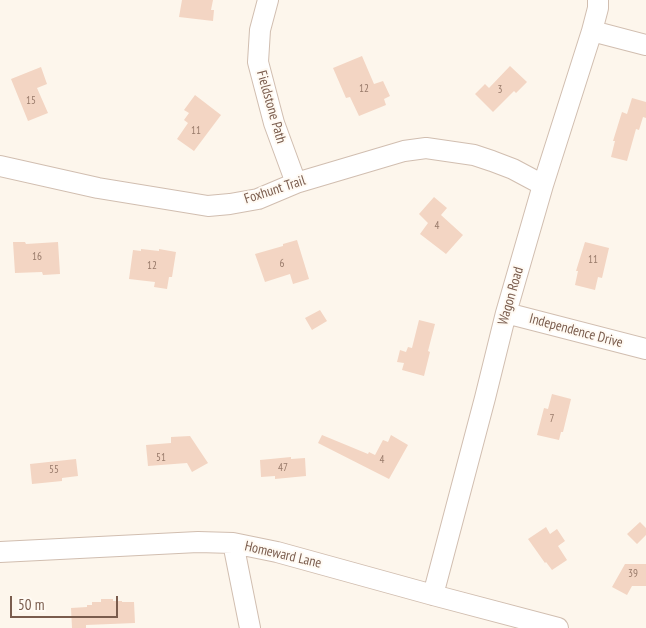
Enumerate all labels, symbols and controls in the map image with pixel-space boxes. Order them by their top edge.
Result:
street label: Fieldstone Path [253,69,289,145]
house number: 12 [359,82,369,96]
house number: 3 [498,83,502,97]
house number: 15 [26,94,36,108]
house number: 11 [191,124,201,138]
street label: Foxhunt Trail [242,172,308,208]
house number: 4 [435,219,439,233]
house number: 16 [32,250,42,264]
house number: 11 [588,253,598,267]
house number: 6 [280,257,284,271]
house number: 12 [147,259,157,273]
street label: Wagon Road [495,265,527,327]
street label: Independence Drive [527,310,625,352]
house number: 7 [550,412,554,426]
house number: 51 [156,451,166,465]
house number: 4 [380,453,384,467]
house number: 47 [278,461,288,475]
house number: 55 [49,463,59,477]
street label: Homeward Lane [243,538,323,572]
house number: 39 [628,567,638,581]
scale bar [12,586,120,618]
text: 50 m [18,595,44,614]

